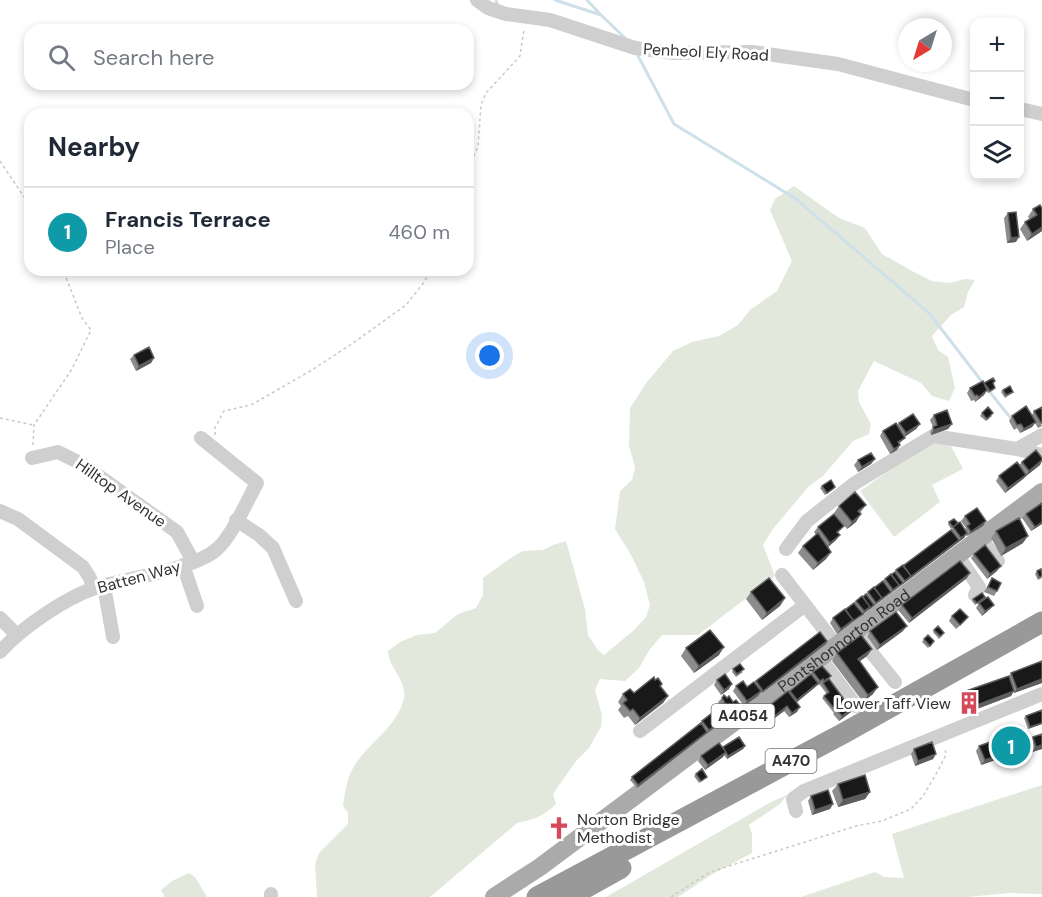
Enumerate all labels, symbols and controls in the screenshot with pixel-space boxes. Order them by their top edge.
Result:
north arrow [898,18,952,72]
map controls [970,18,1024,180]
button: + [970,18,1024,72]
search box [24,24,474,90]
street label: Penheol Ely Road [643,38,769,66]
icon: search [45,41,78,74]
text: Search here [93,43,214,72]
button: − [970,72,1024,126]
button: layers [970,126,1024,180]
text: Nearby [48,130,140,164]
text: Francis Terrace [105,205,271,234]
text: 1 [64,219,71,245]
text: 460 m [388,219,450,245]
text: Place [105,234,155,260]
your location [475,341,504,370]
street label: Hilltop Avenue [72,454,170,532]
street label: Batten Way [95,556,183,598]
street label: Pontshonnorton Road [773,584,914,697]
building icon: Lower Taff View [956,690,982,716]
place label: Lower Taff View [835,693,951,714]
road number: A4054 [712,704,774,728]
pin: 1 [992,724,1030,768]
road number: A470 [766,749,816,773]
place label: Norton Bridge Methodist [577,809,680,848]
church icon: Norton Bridge Methodist [546,815,572,841]

